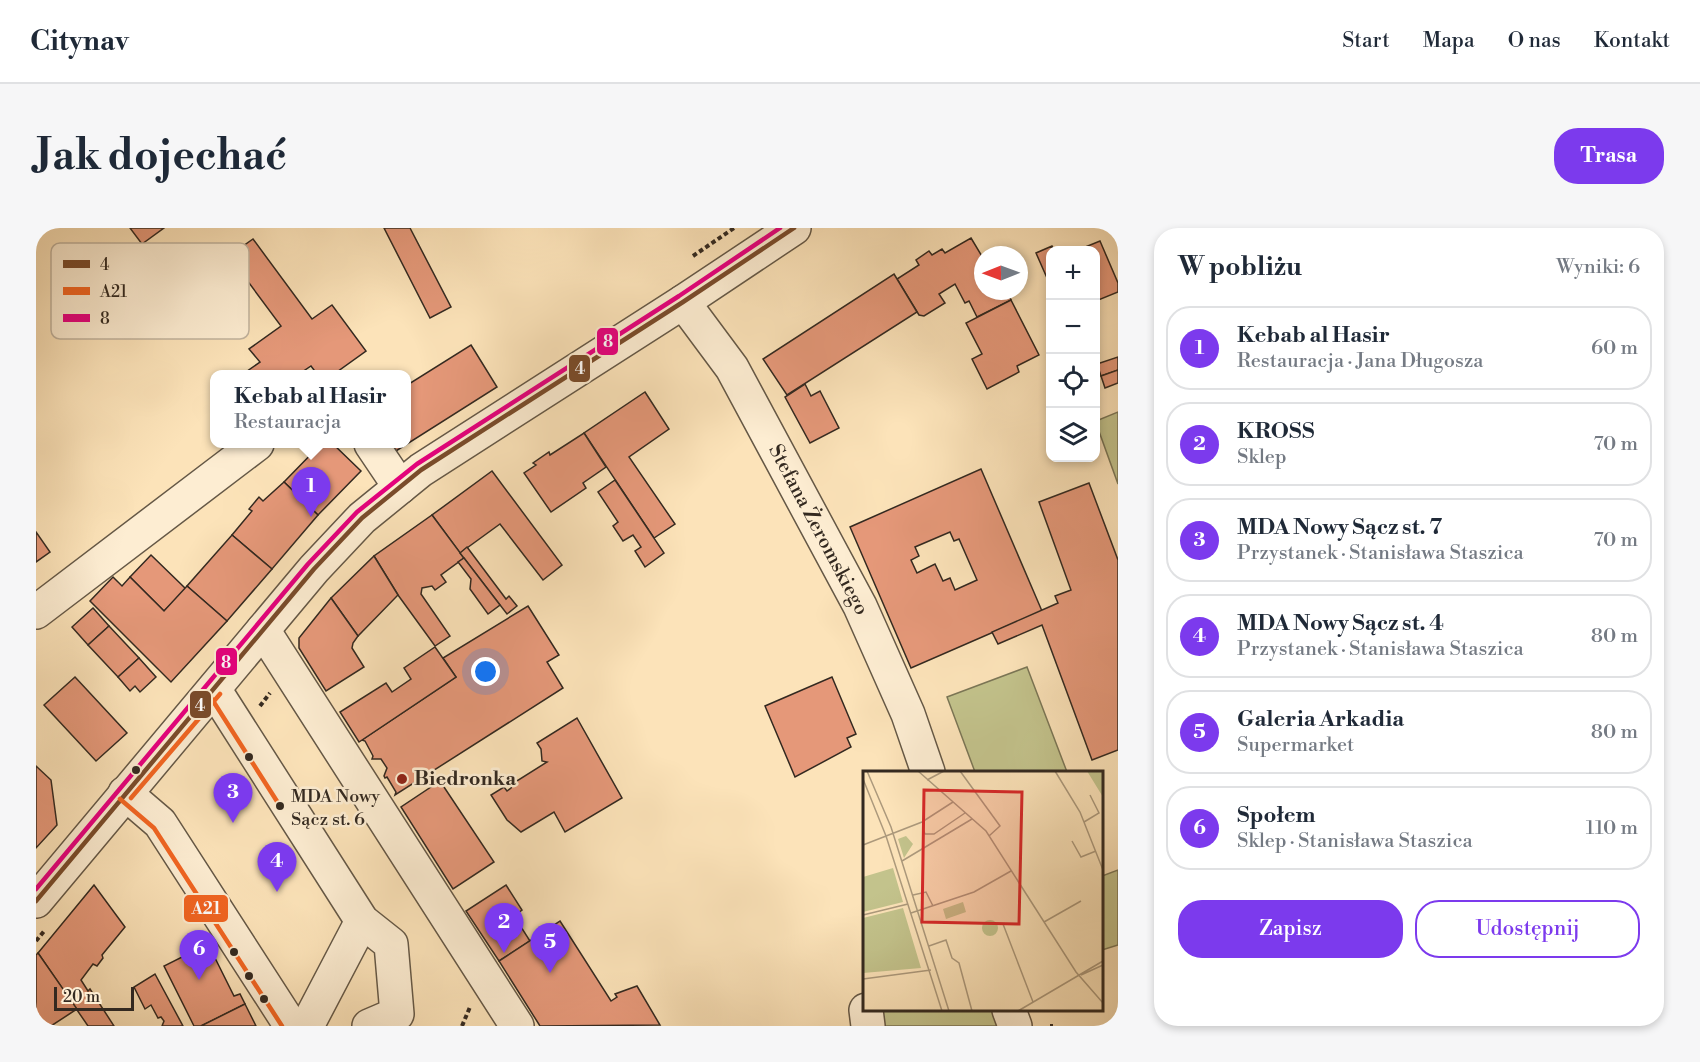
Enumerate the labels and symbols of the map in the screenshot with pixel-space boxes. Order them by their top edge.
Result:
legend [51,243,249,339]
north arrow [974,246,1028,300]
text: 4 [100,255,110,275]
text: A21 [99,282,127,302]
text: 8 [100,309,110,329]
line badge: 8 [596,327,619,356]
text: 8 [603,332,613,352]
line badge: 4 [568,354,591,383]
text: 4 [575,359,586,379]
street label: Stefana Żeromskiego [762,440,874,620]
pin: 1 [292,468,330,517]
line badge: 8 [215,647,238,676]
text: 8 [221,653,231,673]
your location [471,657,500,686]
line badge: 4 [189,690,212,719]
text: 4 [195,696,206,716]
unlabelled marker [243,751,255,763]
unlabelled marker [130,764,142,776]
place label: Biedronka [414,767,516,792]
inset map [863,771,1103,1011]
marker: Biedronka [395,772,409,786]
pin: 3 [214,774,252,823]
place label: MDA Nowy Sącz st. 6 [291,785,380,831]
marker: MDA Nowy Sącz st. 6 [274,800,286,812]
pin: 4 [258,842,296,892]
line badge: A21 [183,894,229,923]
text: A21 [190,899,221,919]
pin: 2 [484,904,524,953]
pin: 5 [530,924,570,973]
pin: 6 [180,930,218,980]
unlabelled marker [228,946,240,958]
unlabelled marker [243,970,255,982]
scale bar [54,984,134,1012]
unlabelled marker [258,993,270,1005]

